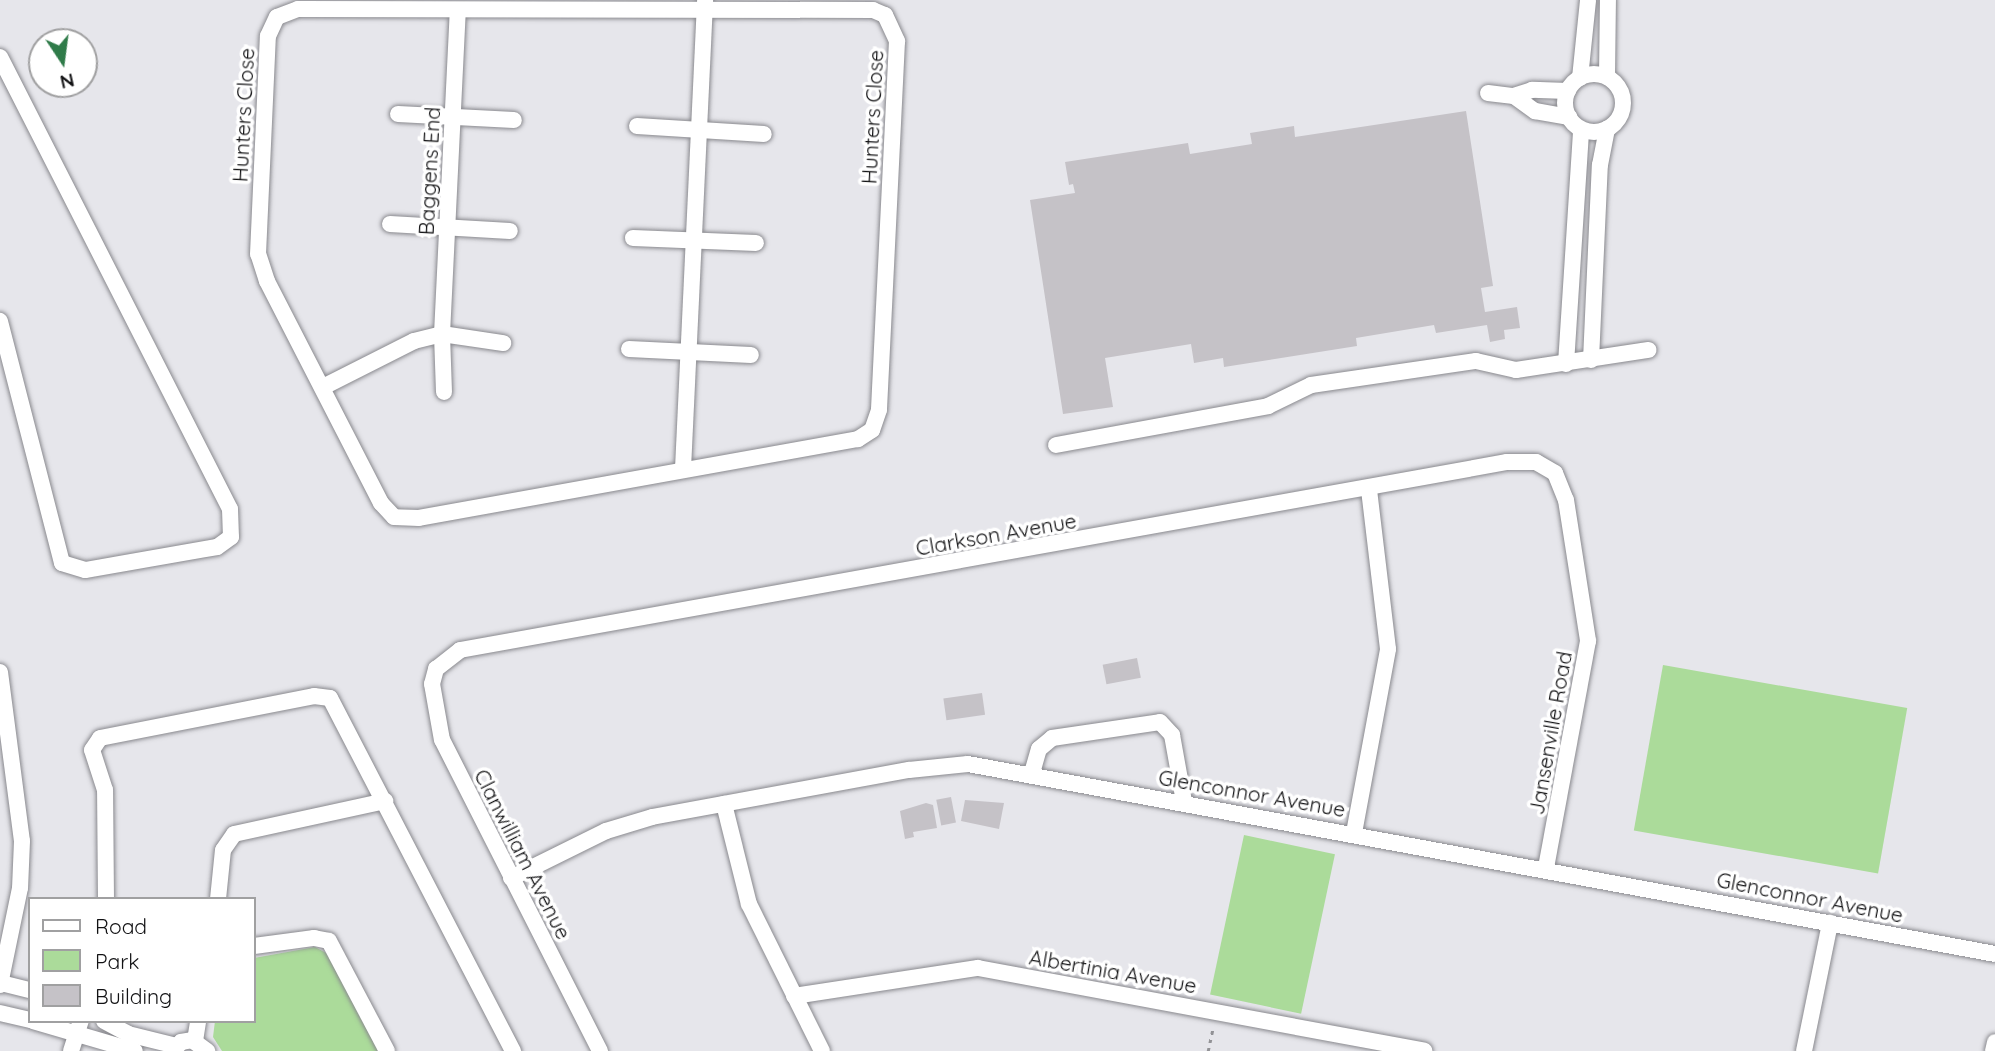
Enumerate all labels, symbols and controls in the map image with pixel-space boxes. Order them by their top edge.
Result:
north arrow [28,28,98,98]
street label: Hunters Close [227,47,259,183]
street label: Hunters Close [856,49,888,185]
text: N [58,68,77,95]
street label: Baggens End [413,106,445,236]
street label: Clarkson Avenue [914,507,1078,561]
street label: Jansenville Road [1523,649,1577,817]
street label: Glenconnor Avenue [1157,764,1347,822]
street label: Clanwilliam Avenue [469,765,577,943]
street label: Glenconnor Avenue [1715,867,1905,927]
legend [28,897,256,1023]
text: Road [95,913,147,939]
street label: Albertinia Avenue [1027,944,1199,998]
text: Park [95,948,139,974]
text: Building [95,983,172,1009]

